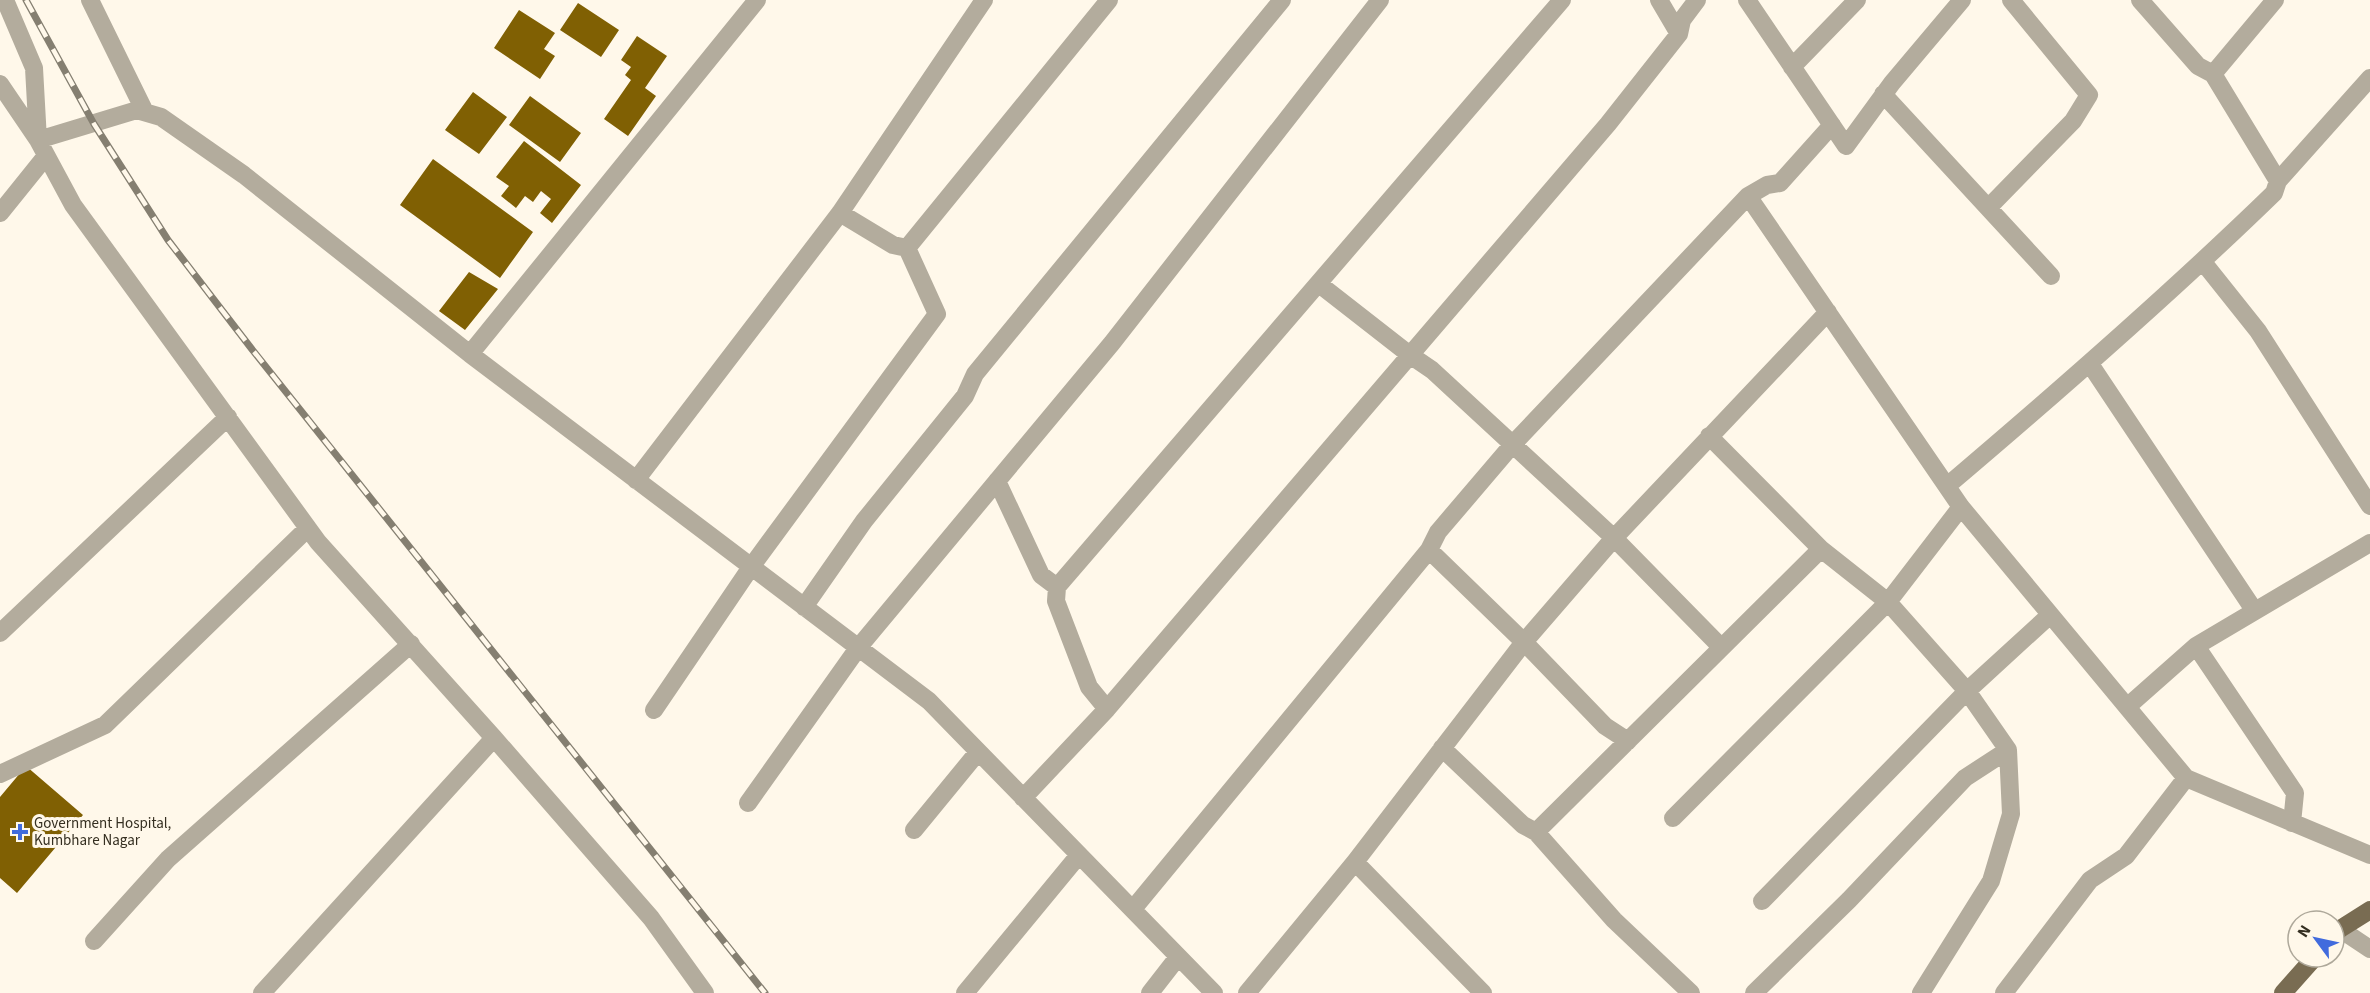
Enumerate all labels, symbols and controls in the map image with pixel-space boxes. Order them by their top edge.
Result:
place label: Government Hospital, Kumbhare Nagar [34,813,171,851]
marker: Government Hospital, Kumbhare Nagar [11,823,29,841]
north arrow [2286,909,2346,969]
text: N [2292,921,2316,942]

